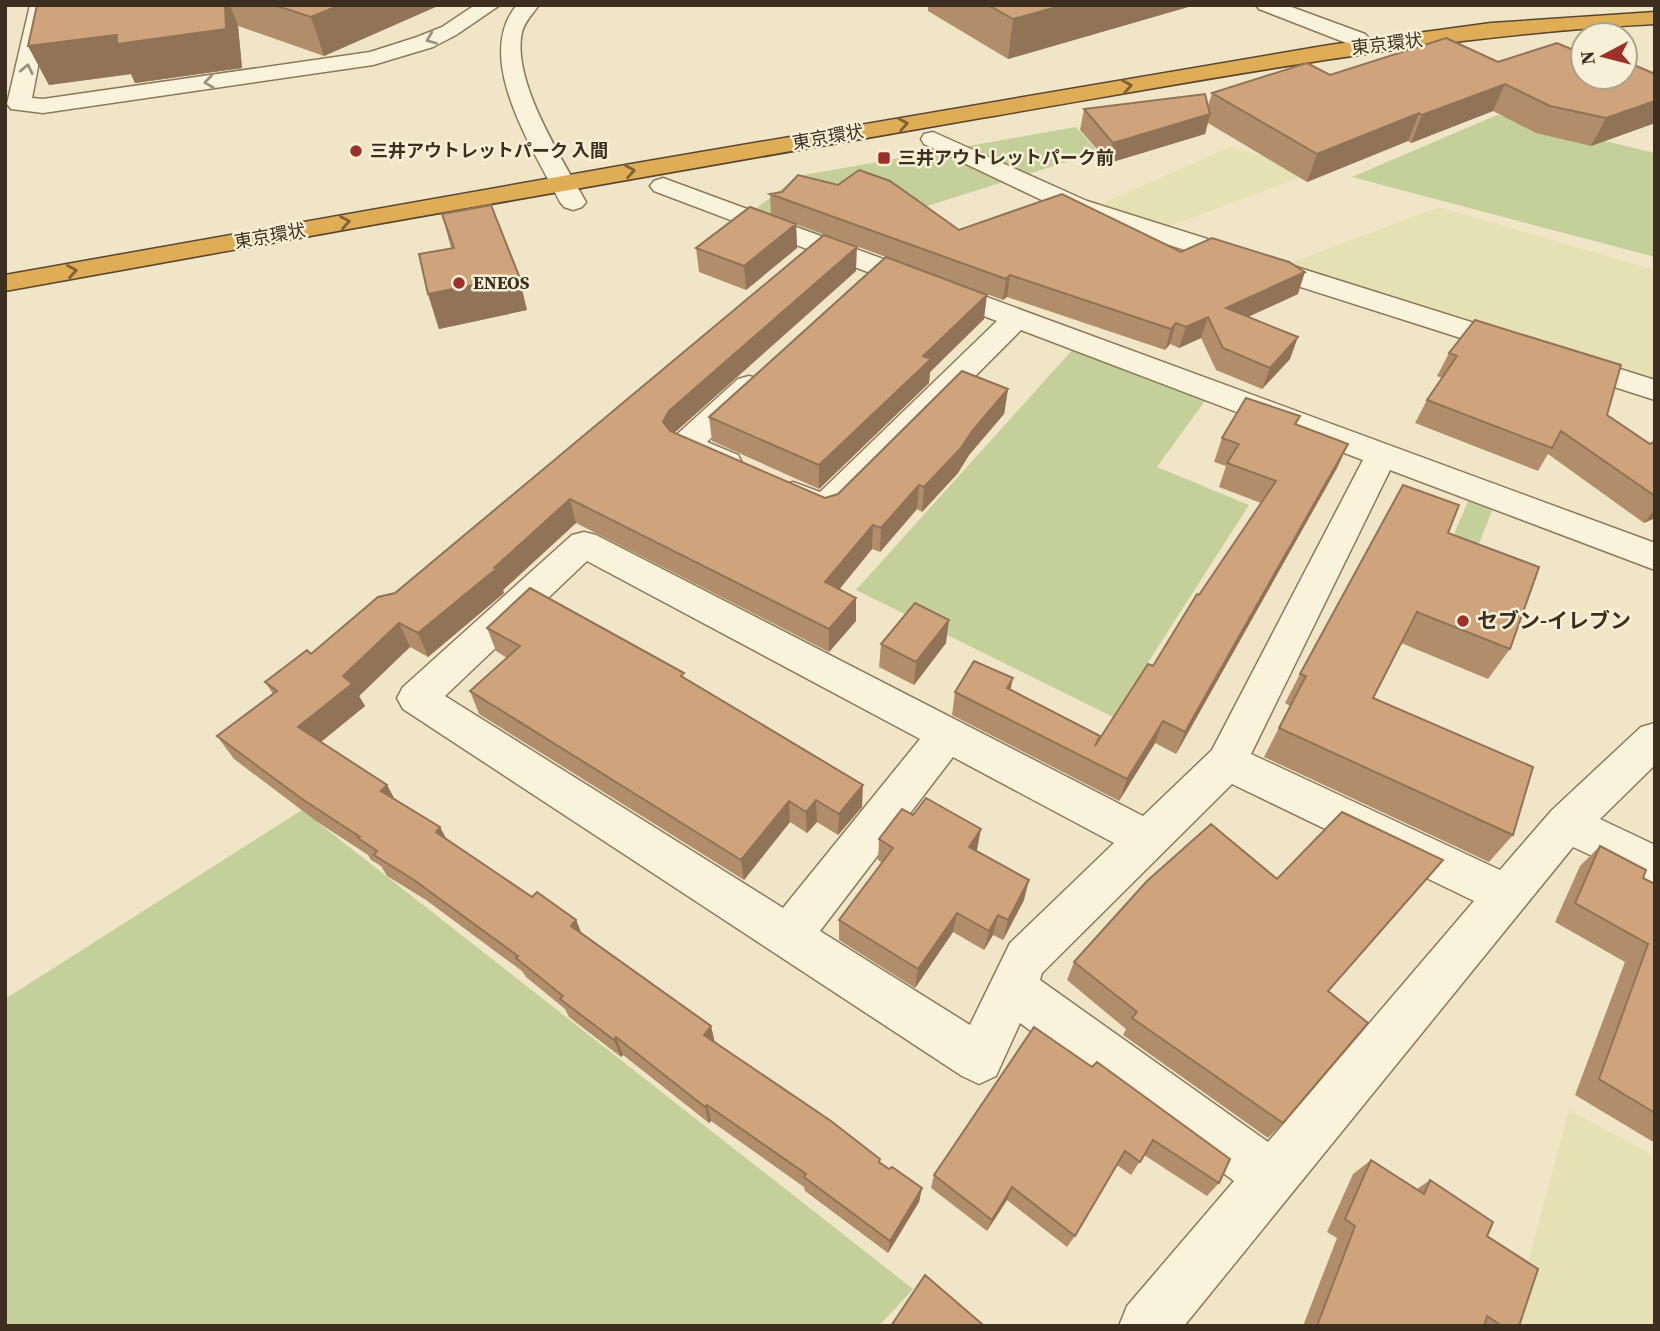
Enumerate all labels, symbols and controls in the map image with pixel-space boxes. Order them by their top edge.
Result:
north arrow [1569,21,1639,91]
street label: 東京環状 [1350,27,1424,60]
one-way arrow [426,31,438,45]
text: N [1573,49,1601,67]
one-way arrow [18,63,33,75]
one-way arrow [203,75,214,90]
one-way arrow [1121,80,1133,95]
street label: 東京環状 [790,118,866,155]
one-way arrow [896,118,908,133]
place label: 三井アウトレットパーク 入間 [370,138,608,163]
marker: 三井アウトレットパーク 入間 [348,143,364,159]
place label: 三井アウトレットパーク前 [898,145,1114,170]
marker: 三井アウトレットパーク前 [876,150,892,166]
one-way arrow [624,164,636,179]
one-way arrow [339,215,350,230]
street label: 東京環状 [232,217,308,254]
one-way arrow [66,264,78,279]
place label: ENEOS [473,270,530,295]
marker: ENEOS [451,275,467,291]
place label: セブン-イレブン [1477,606,1631,635]
marker: セブン-イレブン [1455,613,1471,629]

